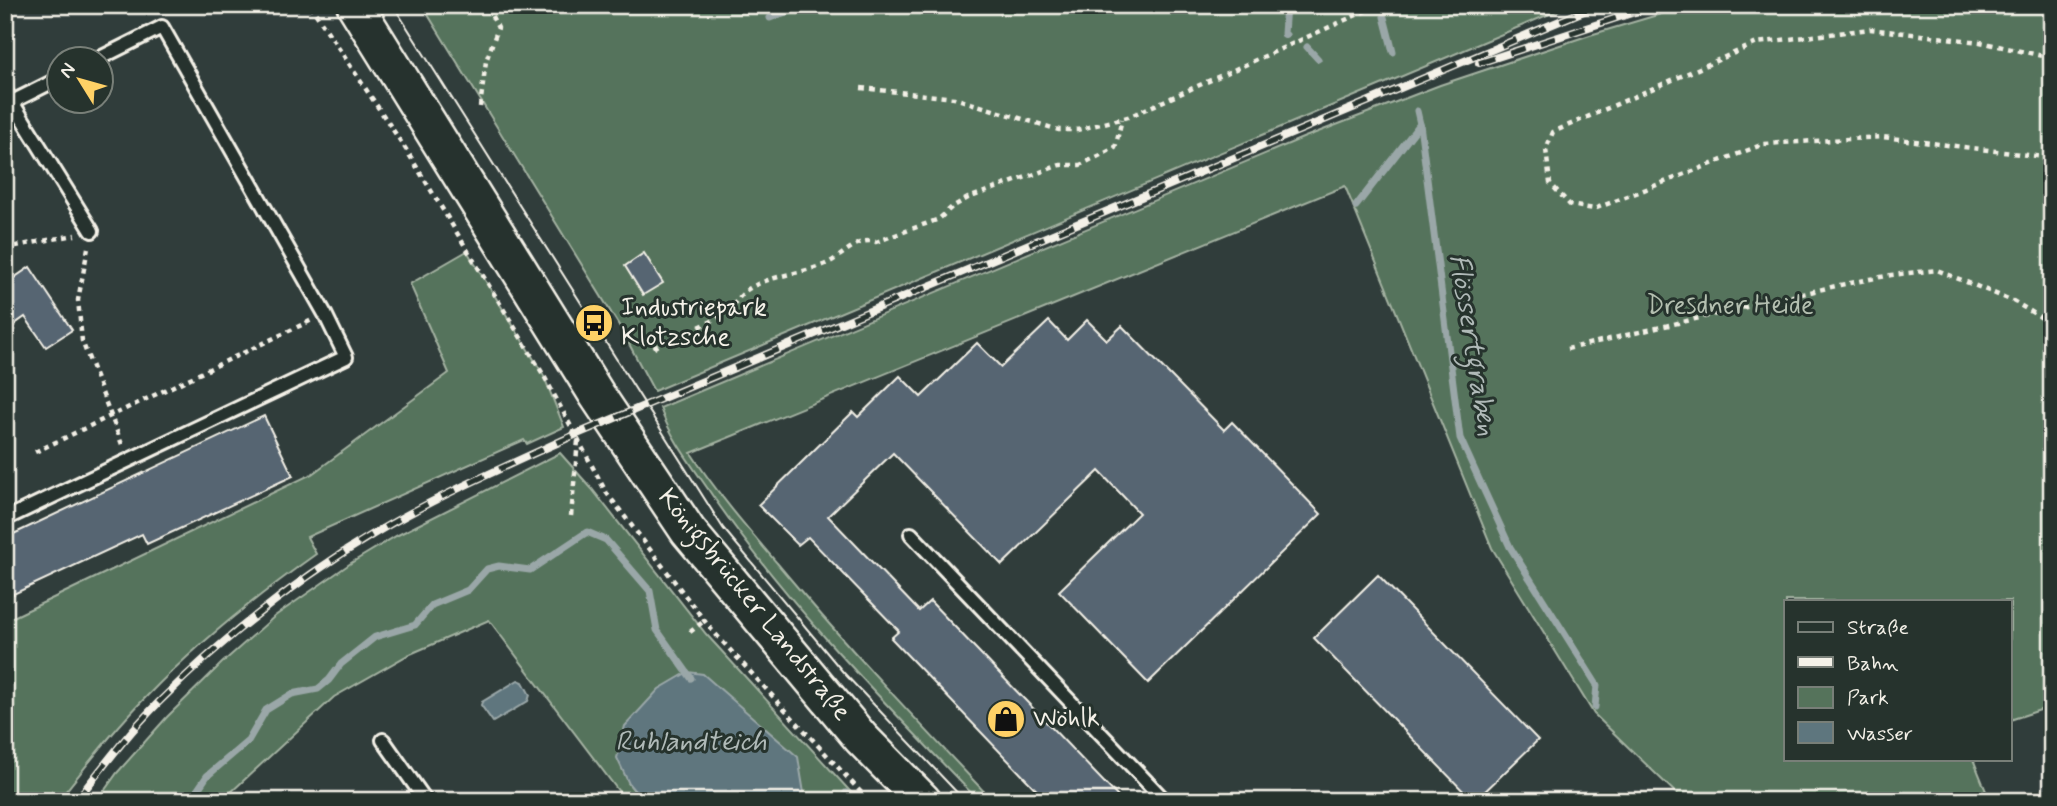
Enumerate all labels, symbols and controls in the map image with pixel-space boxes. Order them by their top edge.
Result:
north arrow [46,46,116,116]
text: N [54,58,81,83]
water label: Flössertgraben [1436,251,1505,439]
park label: Dresdner Heide [1646,289,1814,323]
place label: Industriepark Klotzsche [621,291,767,355]
bus stop icon: Industriepark Klotzsche [573,302,615,344]
street label: Königsbrücker Landstraße [647,482,858,730]
legend [1784,600,2011,760]
text: Straße [1847,614,1909,642]
text: Bahn [1847,650,1899,678]
text: Park [1847,684,1889,712]
shop icon: Wöhlk [985,698,1027,740]
place label: Wöhlk [1033,702,1100,736]
text: Wasser [1847,720,1913,748]
water label: Ruhlandteich [615,724,767,761]

